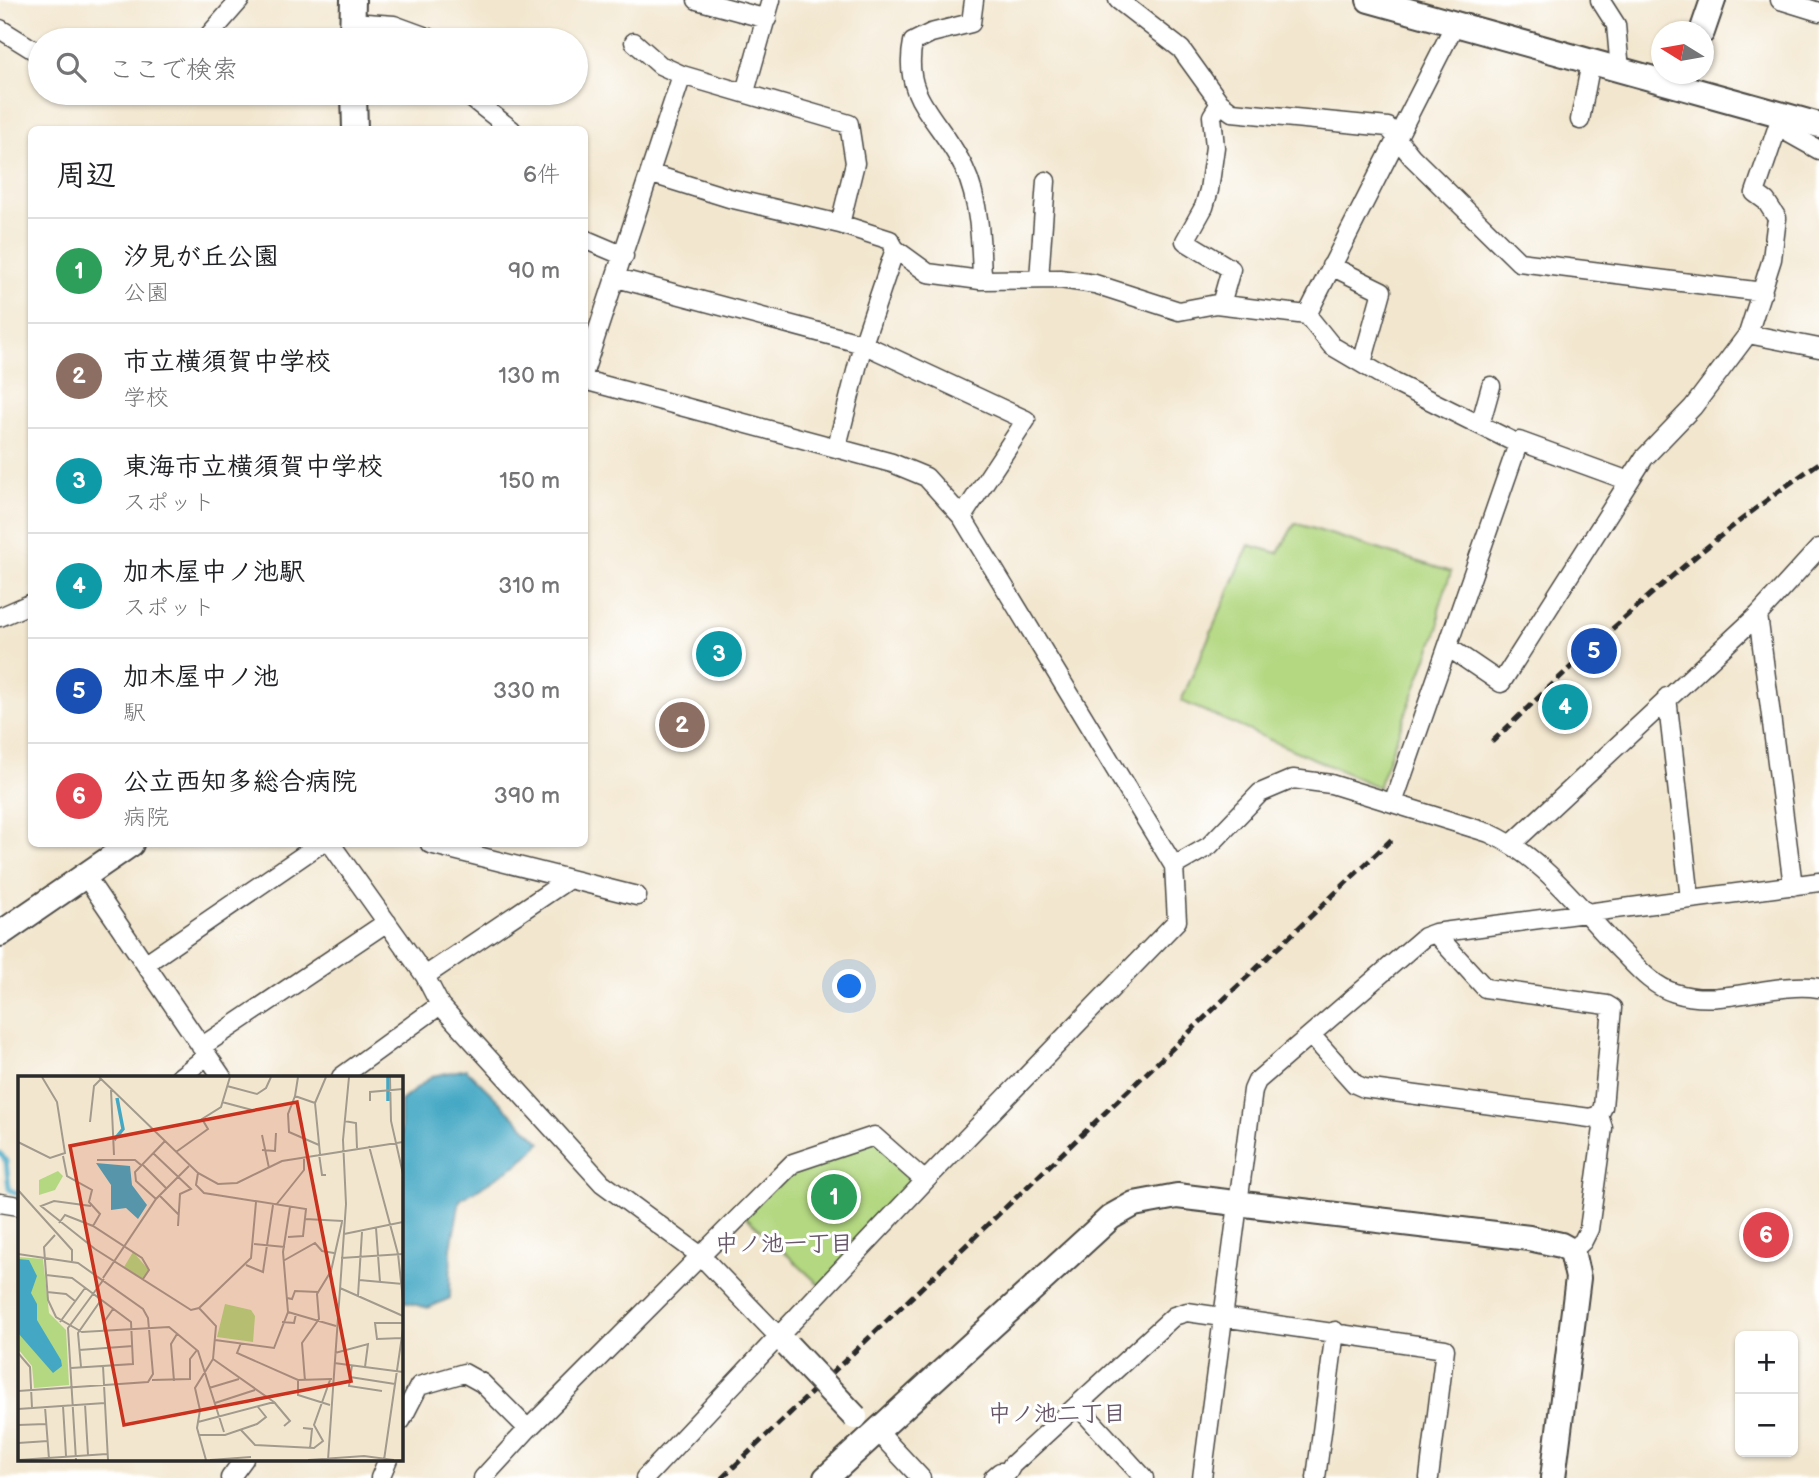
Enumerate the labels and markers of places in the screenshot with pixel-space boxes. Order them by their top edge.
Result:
pin: 5 [1571,625,1617,677]
pin: 3 [696,628,742,680]
pin: 4 [1542,681,1588,733]
pin: 2 [659,699,705,751]
pin: 1 [811,1171,857,1223]
pin: 6 [1743,1209,1789,1261]

